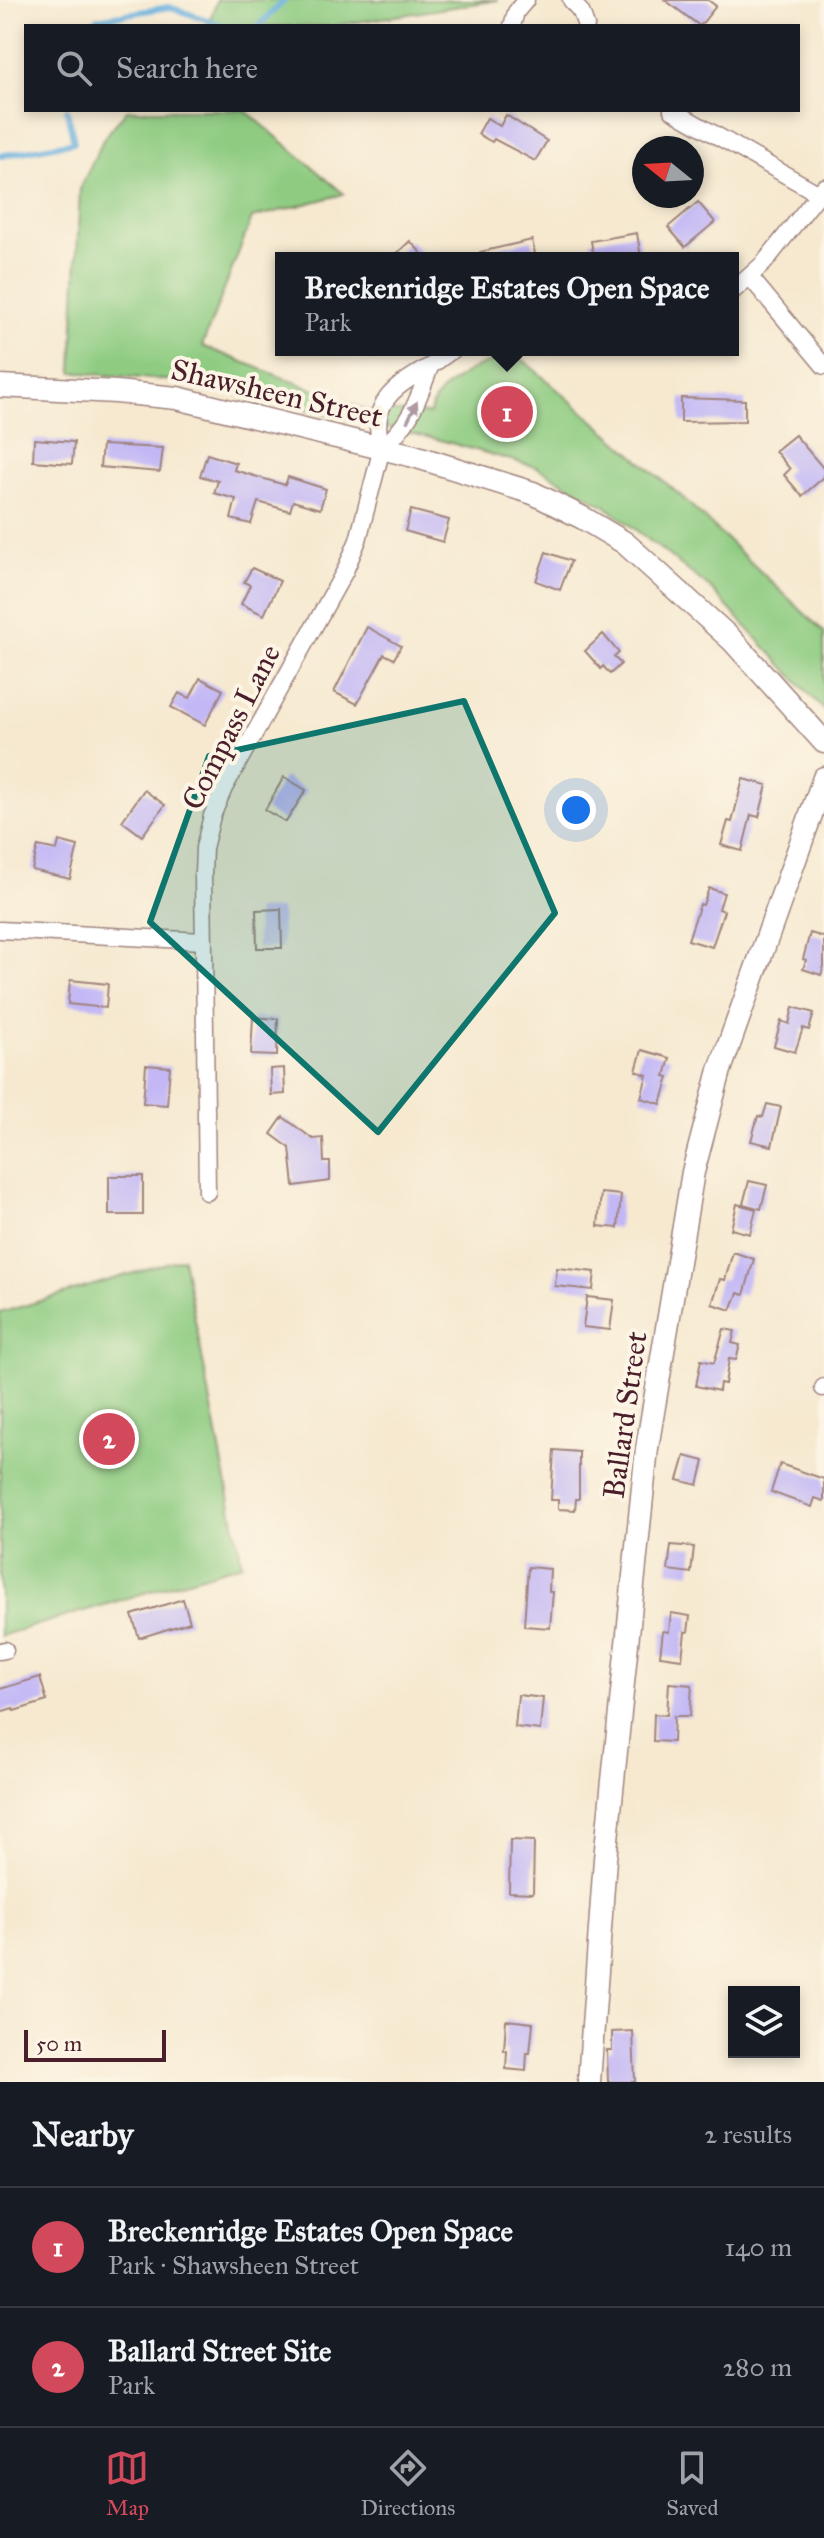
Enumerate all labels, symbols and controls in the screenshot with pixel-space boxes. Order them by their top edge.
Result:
search box [24,24,800,112]
icon: search [52,46,96,90]
text: Search here [116,50,258,86]
north arrow [632,136,704,208]
popup [275,252,739,356]
text: Breckenridge Estates Open Space [304,270,710,306]
text: Park [304,306,351,338]
street label: Shawsheen Street [168,351,387,435]
pin: 1 [481,382,533,442]
one-way arrow [405,400,419,423]
street label: Compass Lane [174,638,288,816]
your location [556,790,596,830]
street label: Ballard Street [595,1329,655,1501]
pin: 2 [83,1409,135,1469]
map controls [728,1986,800,2058]
button: layers [728,1986,800,2058]
scale bar [24,2026,166,2062]
text: 50 m [36,2030,82,2057]
text: Nearby [32,2114,134,2155]
text: 2 results [704,2118,792,2150]
text: Breckenridge Estates Open Space [108,2213,513,2249]
text: 1 [53,2231,63,2263]
text: 140 m [725,2231,792,2263]
text: Park · Shawsheen Street [108,2249,359,2281]
text: Ballard Street Site [108,2333,332,2369]
text: 2 [52,2351,64,2383]
text: 280 m [723,2351,792,2383]
text: Park [108,2369,155,2401]
tab: Map [105,2446,149,2521]
tab: Directions [360,2446,455,2521]
tab: Saved [666,2446,718,2521]

